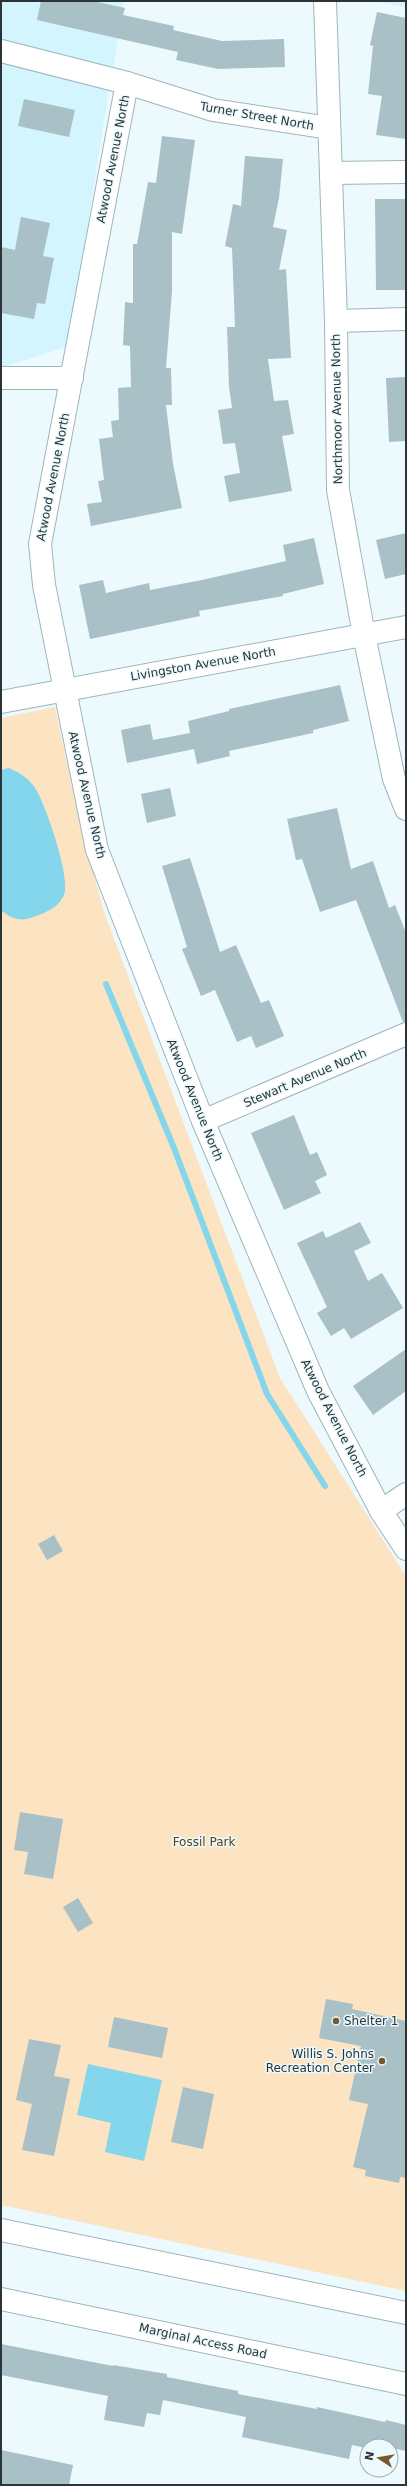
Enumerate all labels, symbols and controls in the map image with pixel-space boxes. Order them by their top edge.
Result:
street label: Atwood Avenue North [94,94,132,224]
street label: Turner Street North [198,99,315,133]
street label: Northmoor Avenue North [329,334,345,484]
street label: Atwood Avenue North [34,412,72,542]
street label: Livingston Avenue North [129,644,277,684]
street label: Atwood Avenue North [65,730,109,860]
street label: Atwood Avenue North [164,1037,226,1163]
street label: Stewart Avenue North [241,1046,369,1110]
street label: Atwood Avenue North [298,1357,370,1479]
park label: Fossil Park [173,1835,235,1849]
place label: Shelter 1 [344,2014,398,2028]
marker: Shelter 1 [331,2016,341,2026]
place label: Willis S. Johns Recreation Center [266,2047,374,2075]
marker: Willis S. Johns Recreation Center [377,2056,387,2066]
street label: Marginal Access Road [138,2321,268,2361]
north arrow [359,2438,399,2478]
text: N [362,2450,377,2462]

